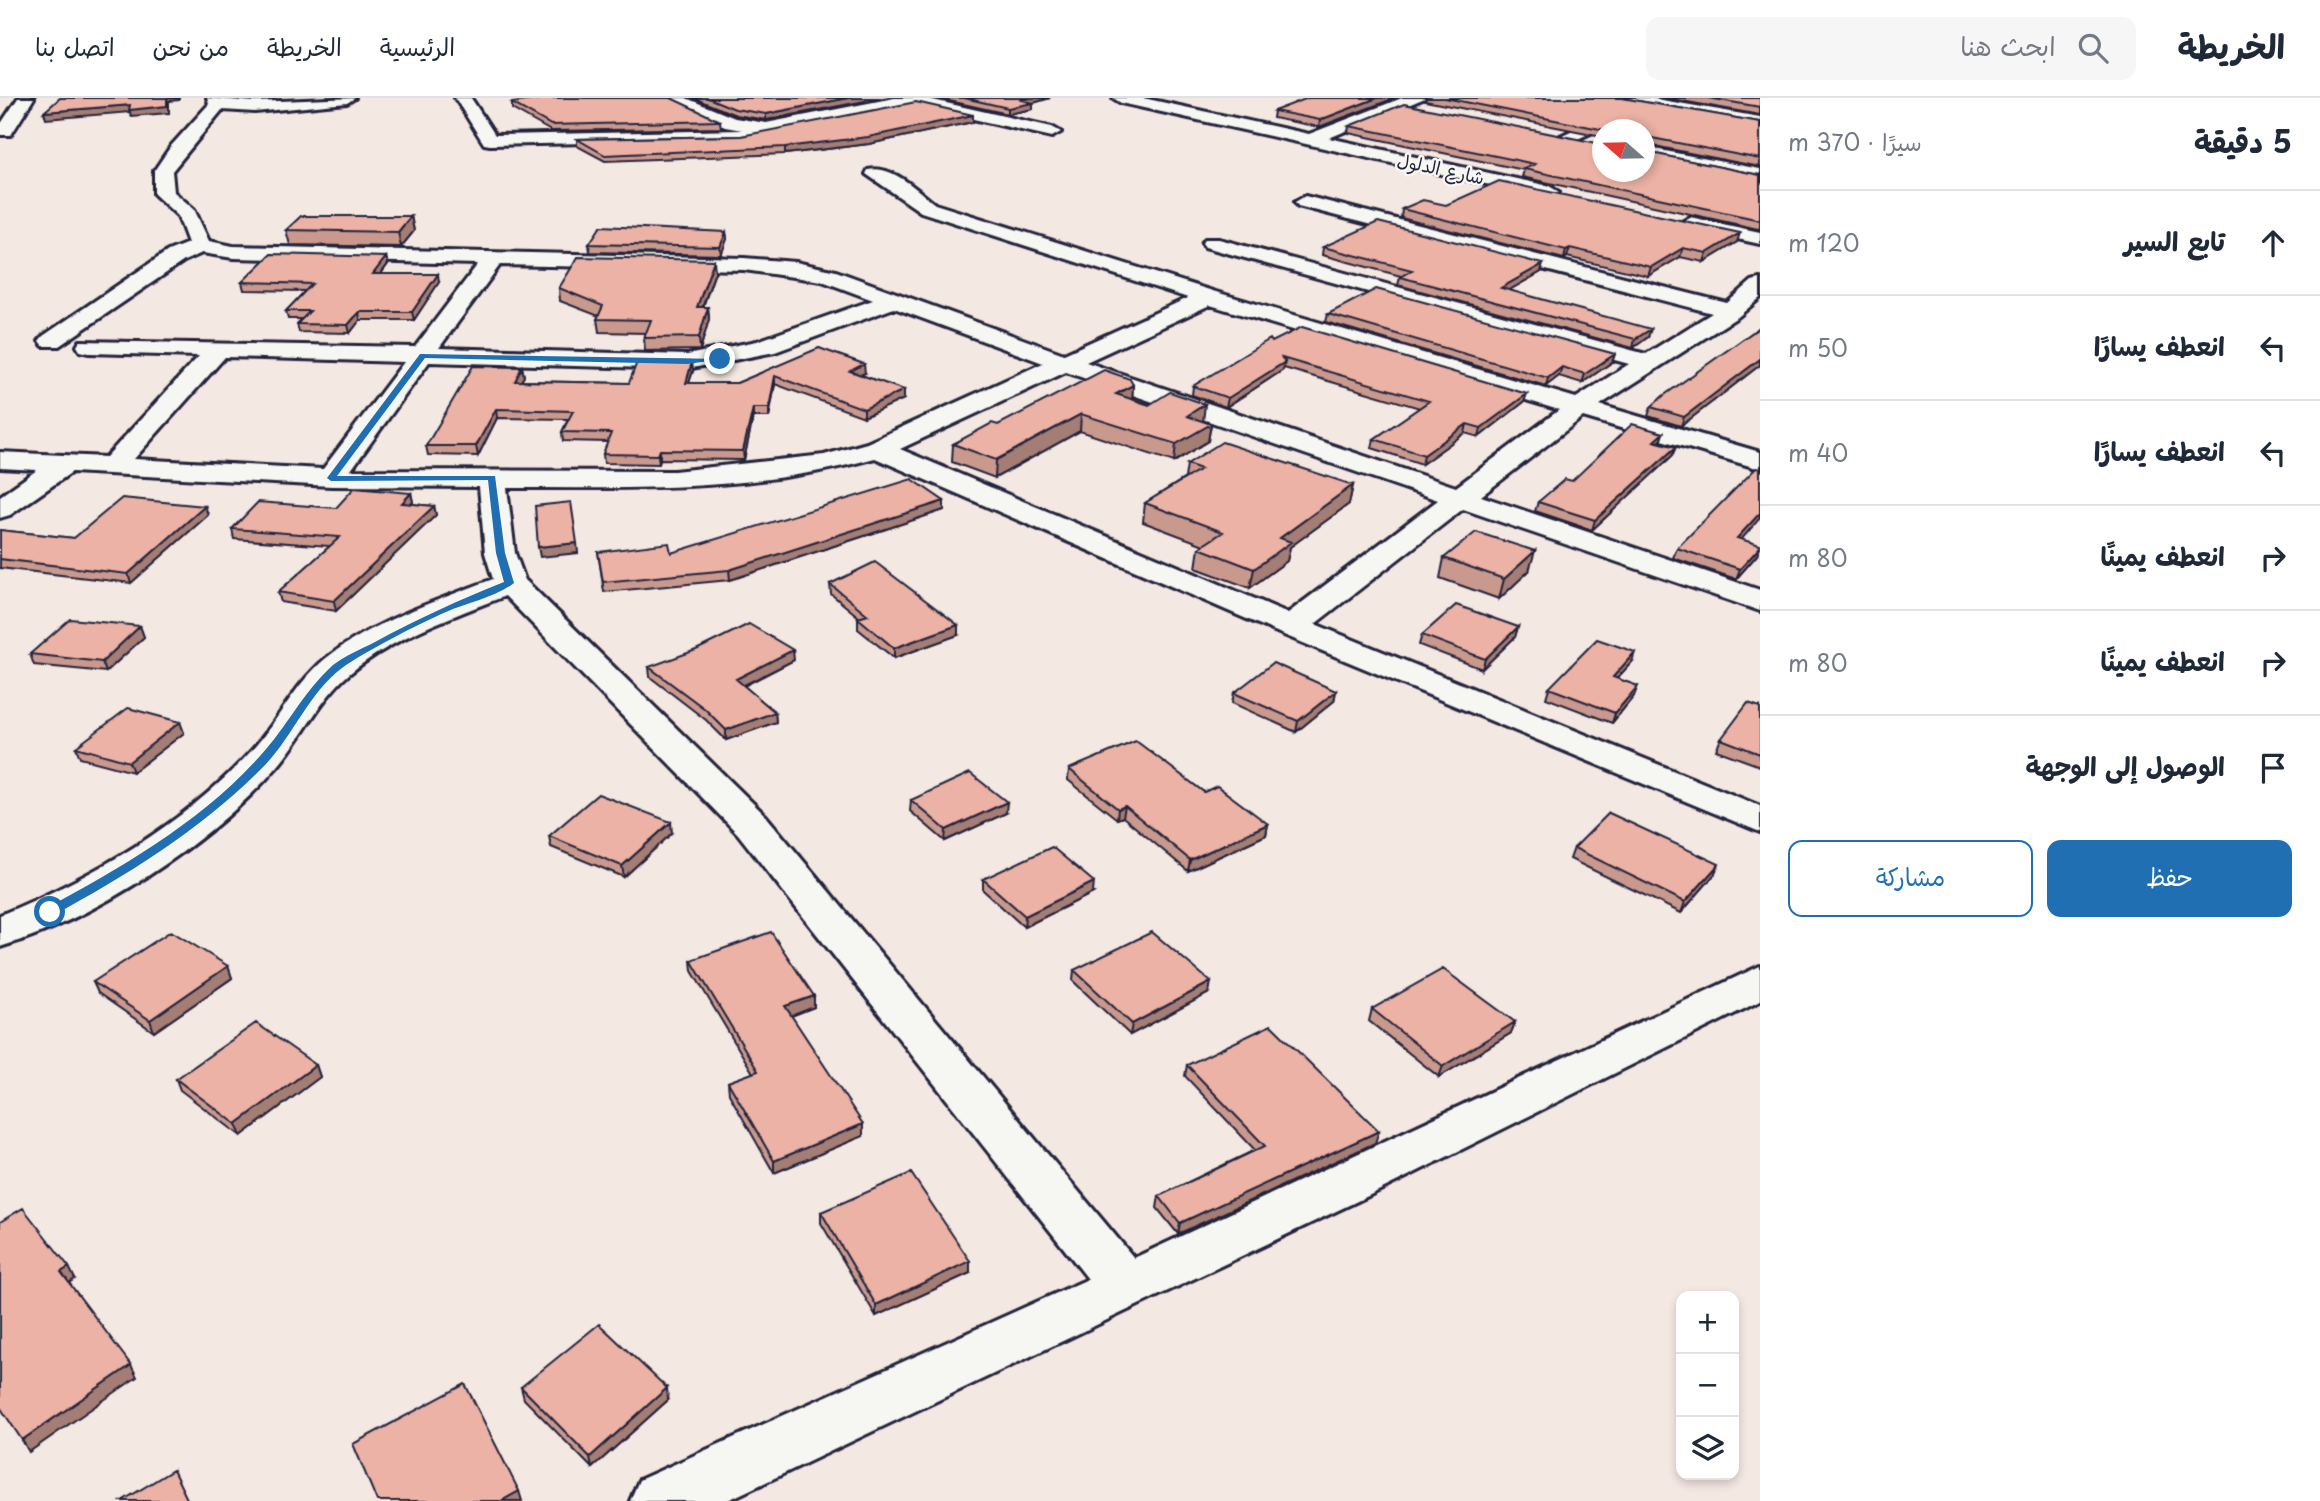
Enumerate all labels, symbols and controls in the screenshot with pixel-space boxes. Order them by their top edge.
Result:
search box [1646,17,2136,80]
text: الخريطة [2178,20,2285,70]
text: ابحث هنا [1960,26,2056,65]
text: اتصل بنا [35,28,115,64]
text: من نحن [153,28,229,64]
text: الخريطة [267,28,342,64]
text: الرئيسية [380,28,455,64]
icon: search [2074,29,2112,67]
text: 5 دقيقة [2194,118,2292,163]
north arrow [1592,119,1655,182]
text: سيرًا · 370 m [1788,124,1922,159]
street label: شارع الدلول [1395,146,1487,190]
text: تابع السير [2124,221,2225,260]
icon: ahead [2254,224,2292,262]
text: 120 m [1788,225,1860,260]
text: انعطف يسارًا [2094,326,2225,365]
icon: left [2254,329,2292,367]
text: 50 m [1788,330,1848,365]
route end [704,343,735,374]
text: انعطف يسارًا [2094,431,2225,470]
icon: left [2254,434,2292,472]
text: 40 m [1788,435,1848,470]
text: انعطف يمينًا [2101,536,2225,575]
icon: right [2254,539,2292,577]
text: 80 m [1788,540,1848,575]
text: انعطف يمينًا [2101,641,2225,680]
icon: right [2254,644,2292,682]
text: 80 m [1788,645,1848,680]
text: الوصول إلى الوجهة [2026,746,2225,785]
icon: arrive [2254,749,2292,787]
button: مشاركة [1788,840,2033,917]
button: حفظ [2047,840,2292,917]
route start [34,896,65,927]
map controls [1676,1291,1739,1480]
button: + [1676,1291,1739,1354]
button: − [1676,1354,1739,1417]
button: layers [1676,1417,1739,1480]

